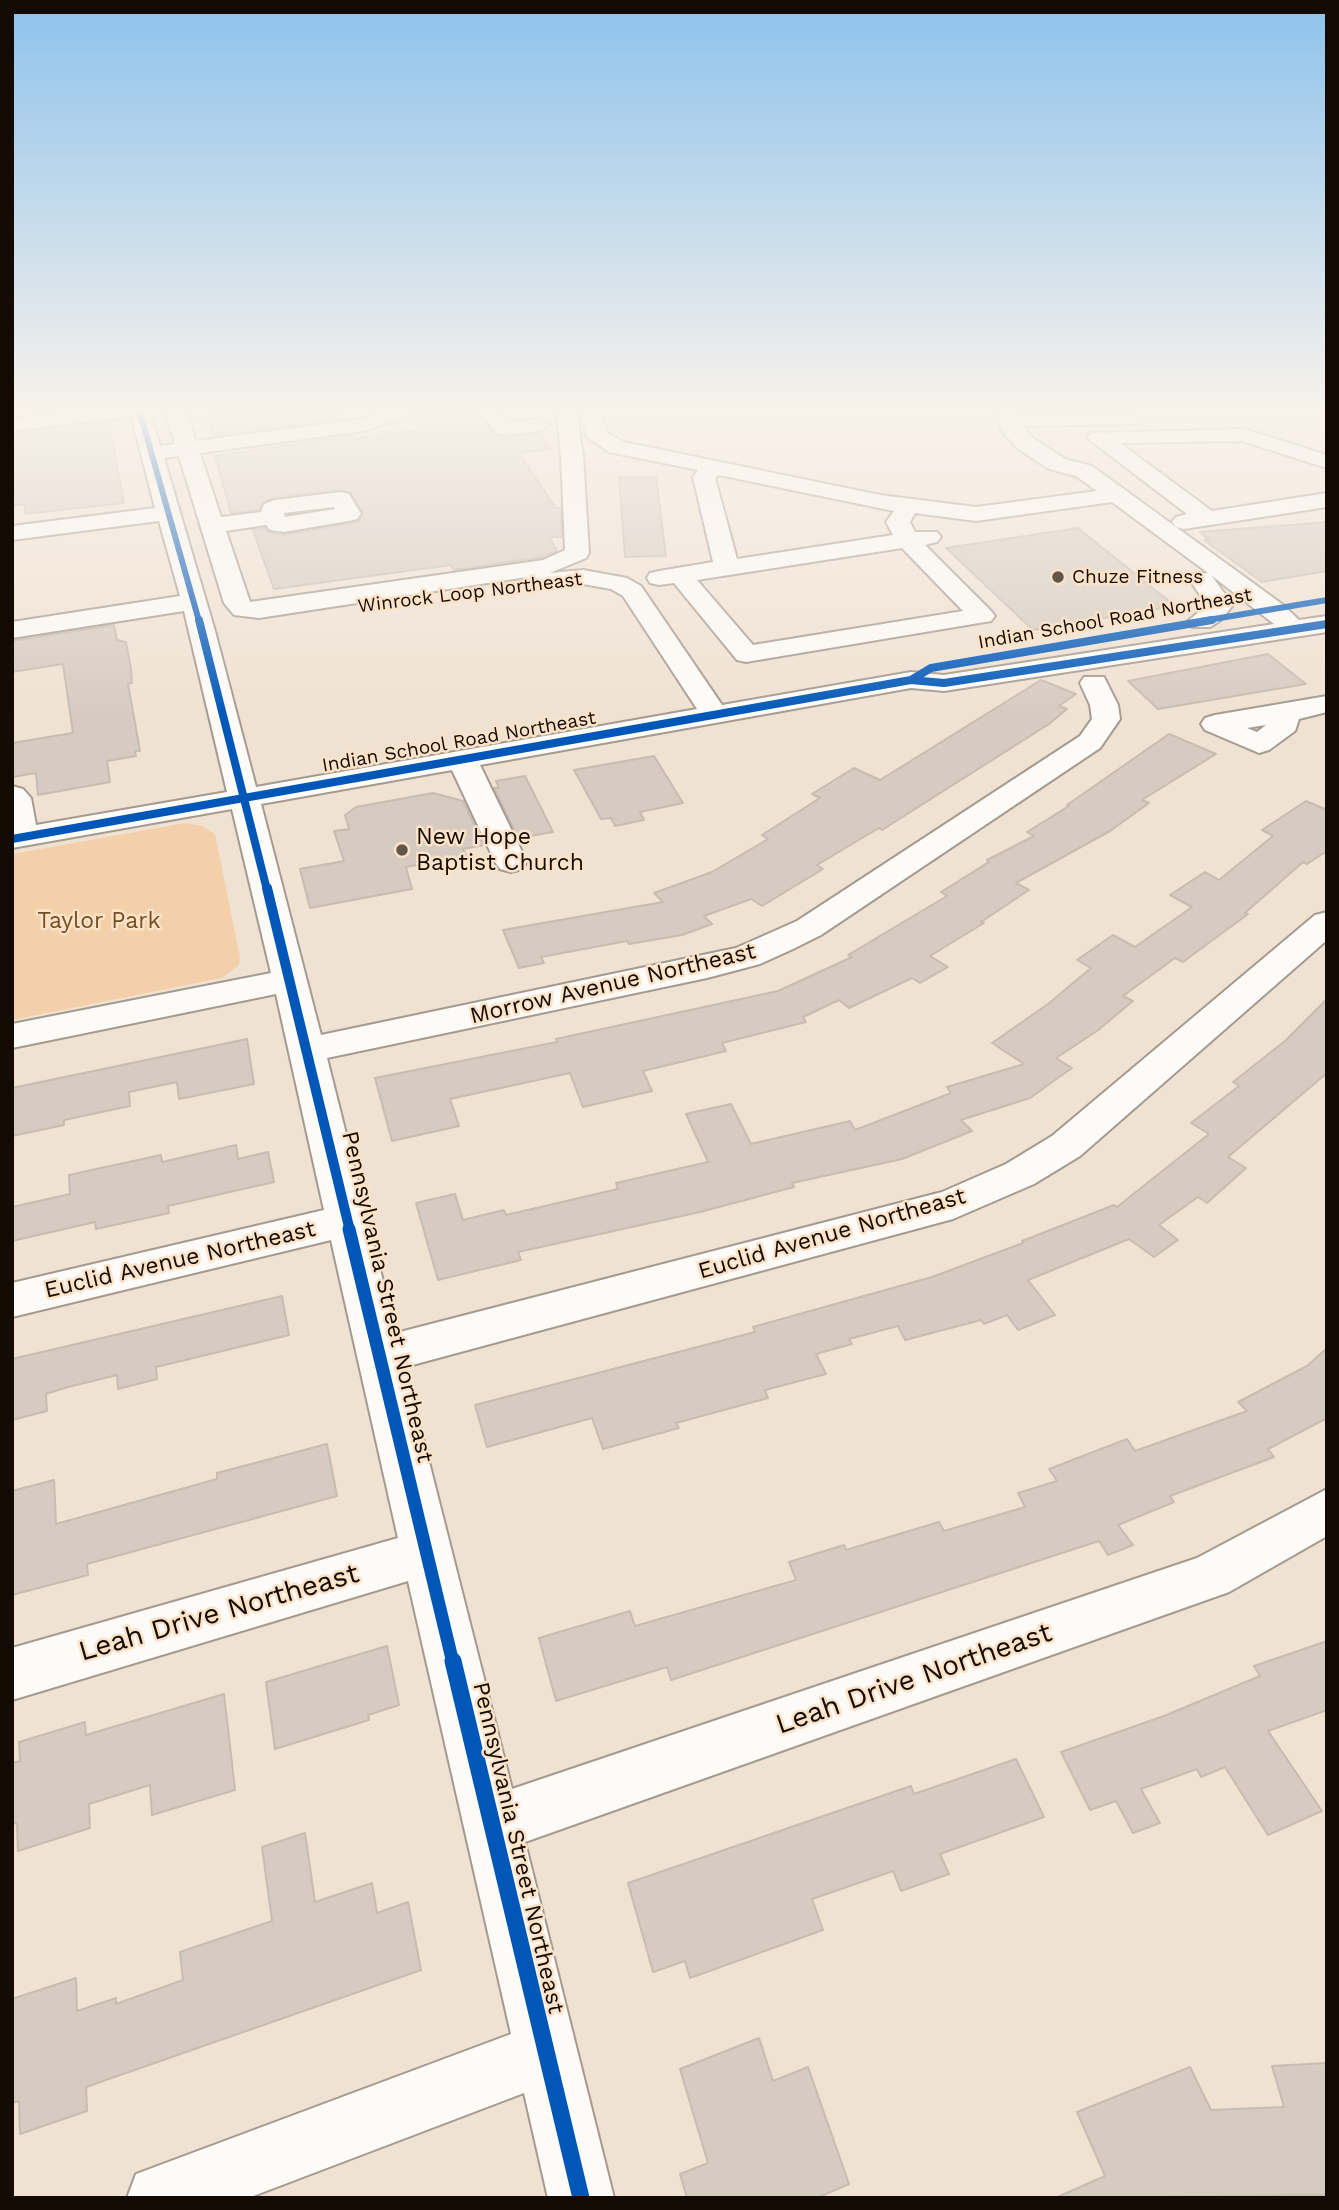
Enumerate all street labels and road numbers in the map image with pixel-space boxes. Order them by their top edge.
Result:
street label: Winrock Loop Northeast [357,568,583,618]
street label: Indian School Road Northeast [976,584,1254,654]
street label: Indian School Road Northeast [320,707,598,777]
street label: Morrow Avenue Northeast [467,938,759,1030]
street label: Pennsylvania Street Northeast [335,1128,439,1466]
street label: Euclid Avenue Northeast [695,1183,969,1285]
street label: Euclid Avenue Northeast [42,1215,318,1305]
street label: Leah Drive Northeast [75,1557,363,1669]
street label: Leah Drive Northeast [772,1616,1056,1742]
street label: Pennsylvania Street Northeast [466,1679,570,2017]

